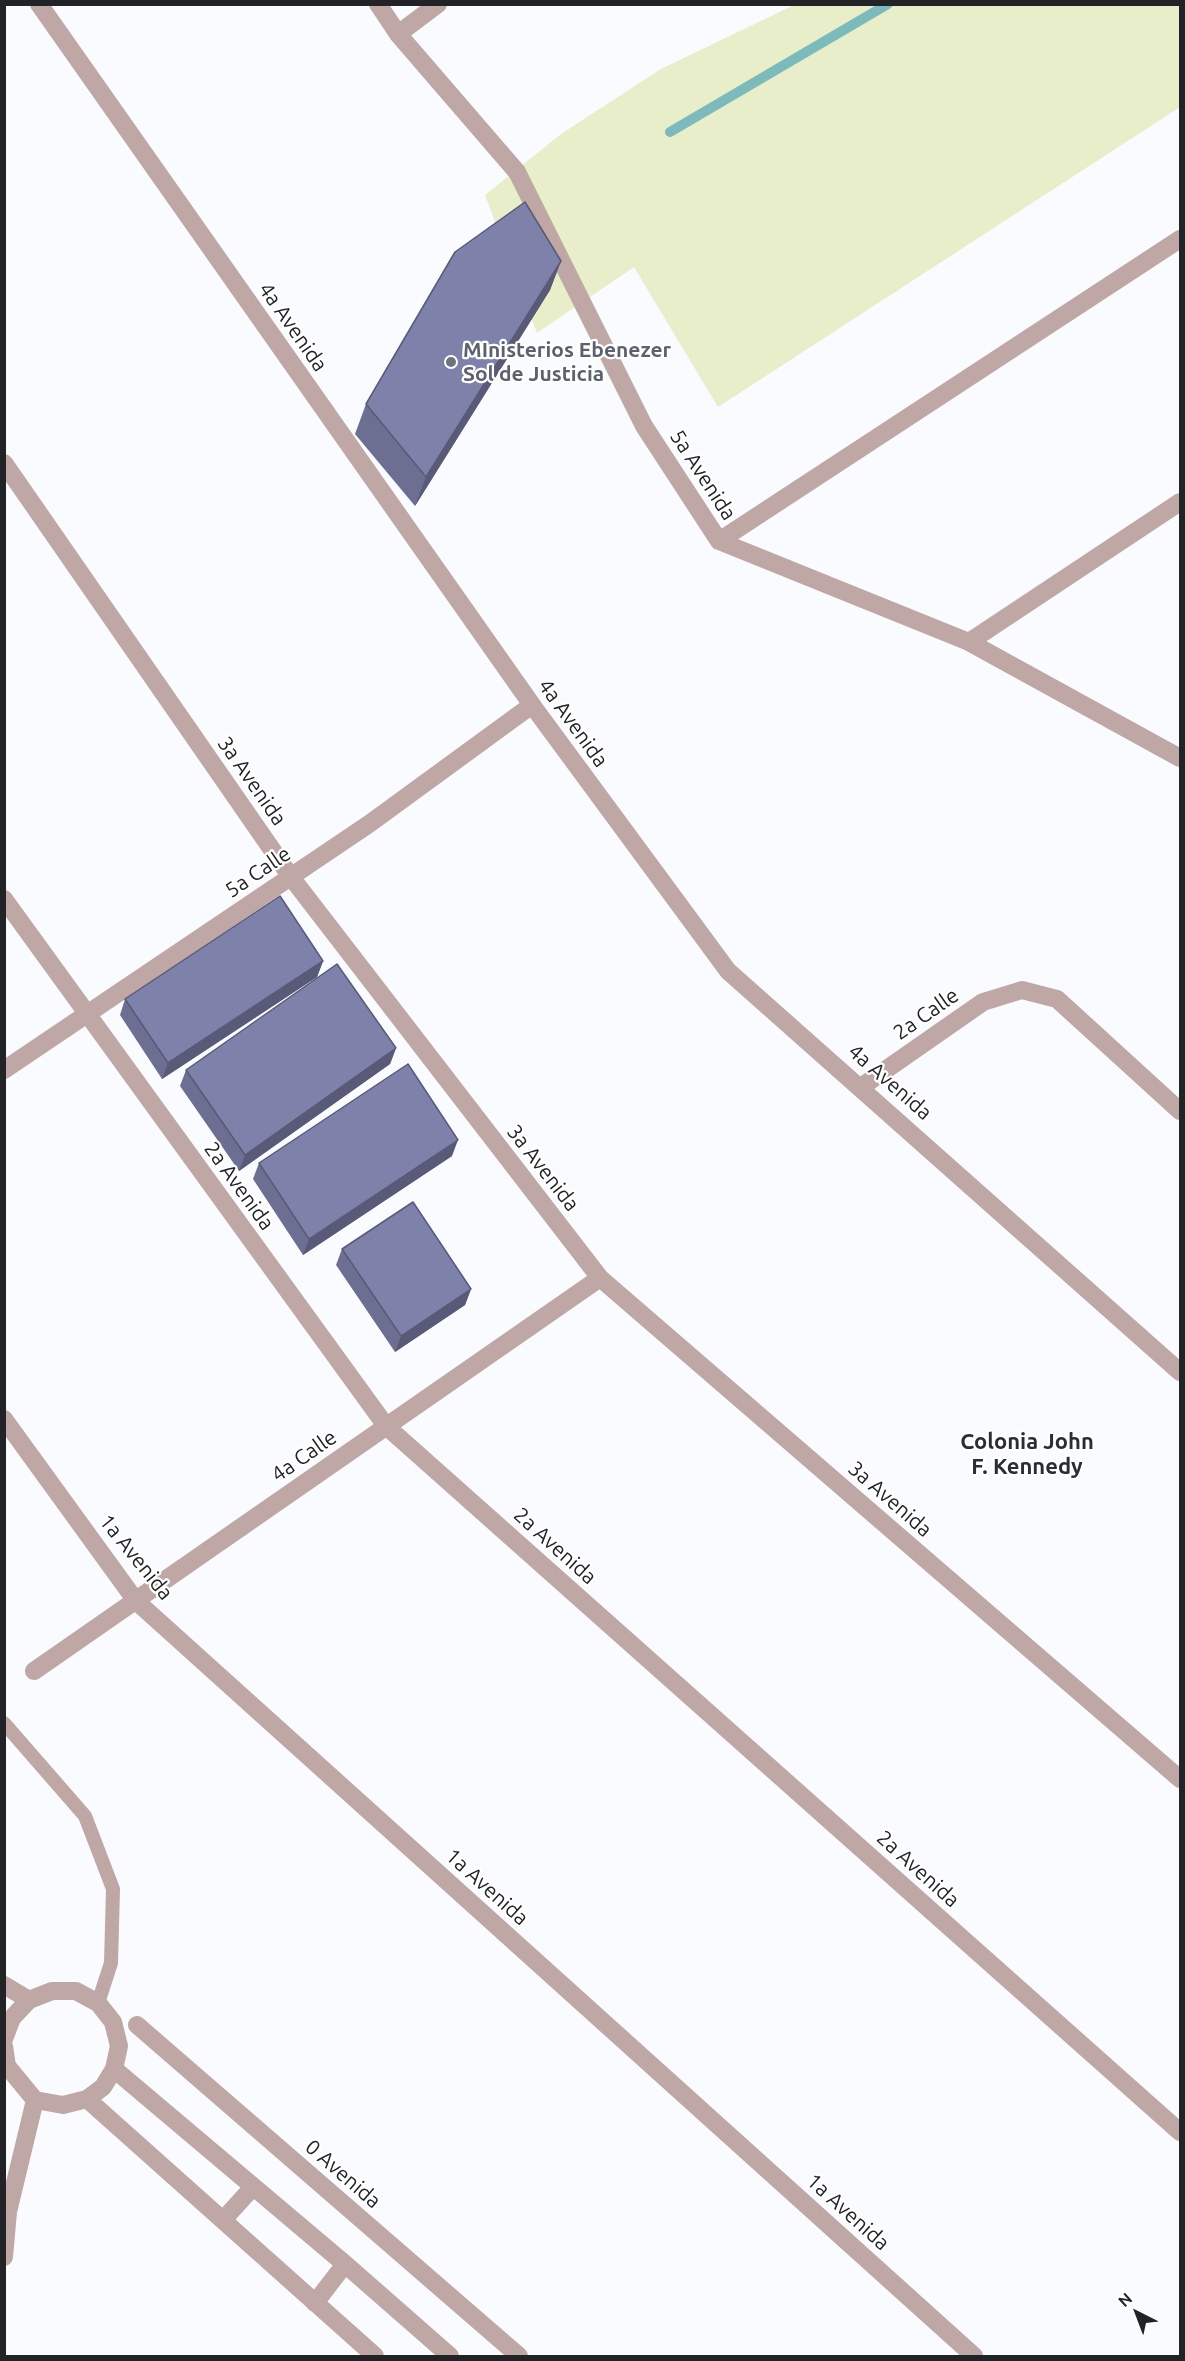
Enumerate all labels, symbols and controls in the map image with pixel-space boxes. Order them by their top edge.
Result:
street label: 4a Avenida [253,278,333,376]
place label: MInisterios Ebenezer Sol de Justicia [463,337,671,387]
marker: MInisterios Ebenezer Sol de Justicia [444,355,458,369]
street label: 5a Avenida [664,425,742,525]
street label: 4a Avenida [533,674,613,772]
street label: 3a Avenida [212,732,292,830]
street label: 5a Calle [220,841,296,903]
street label: 2a Calle [889,983,963,1045]
street label: 4a Avenida [843,1039,937,1125]
street label: 3a Avenida [501,1120,585,1216]
street label: 2a Avenida [199,1137,279,1235]
street label: 4a Calle [267,1425,341,1487]
district label: Colonia John F. Kennedy [960,1429,1094,1480]
street label: 3a Avenida [843,1456,937,1542]
street label: 2a Avenida [508,1502,602,1590]
street label: 1a Avenida [94,1509,178,1605]
street label: 2a Avenida [871,1825,965,1913]
street label: 1a Avenida [440,1843,534,1931]
street label: 0 Avenida [300,2134,386,2214]
street label: 1a Avenida [801,2168,895,2256]
north arrow [1107,2283,1167,2343]
text: N [1114,2289,1135,2310]

